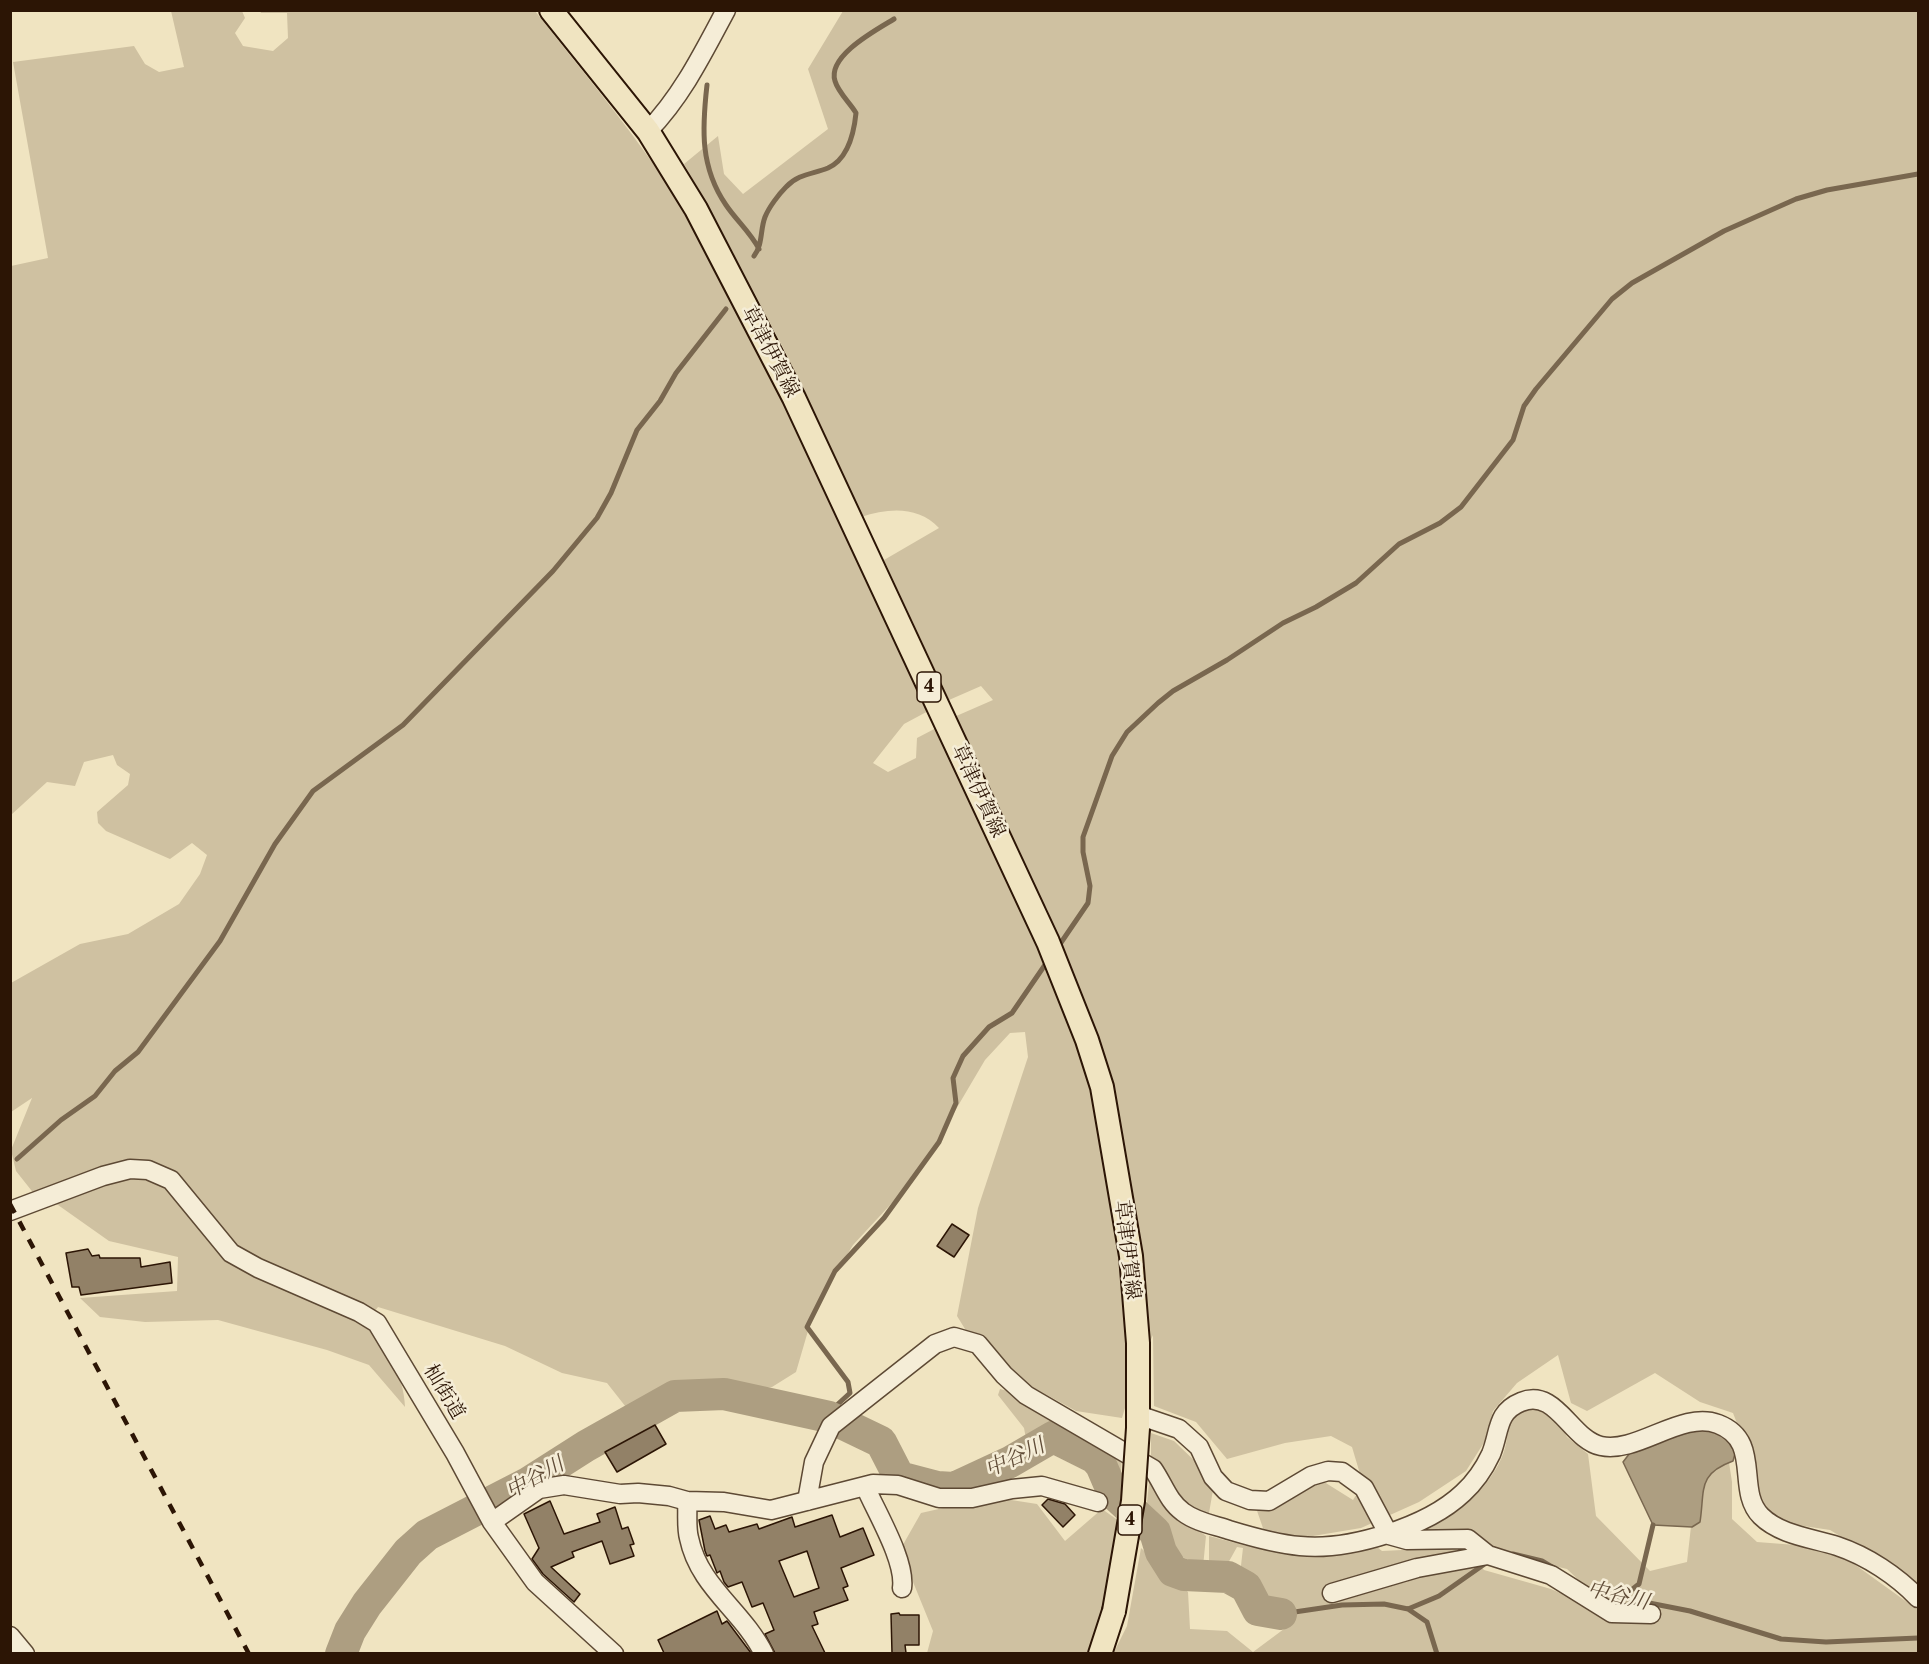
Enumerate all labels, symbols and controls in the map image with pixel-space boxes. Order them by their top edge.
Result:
street label: 草津伊賀線 [736,302,804,402]
road number: 4 [917,672,941,702]
street label: 草津伊賀線 [946,741,1010,841]
street label: 草津伊賀線 [1109,1199,1145,1301]
street label: 杣街道 [418,1360,470,1424]
water label: 中谷川 [981,1433,1049,1483]
water label: 中谷川 [501,1452,569,1504]
road number: 4 [1118,1505,1142,1535]
water label: 中谷川 [1584,1577,1652,1615]

